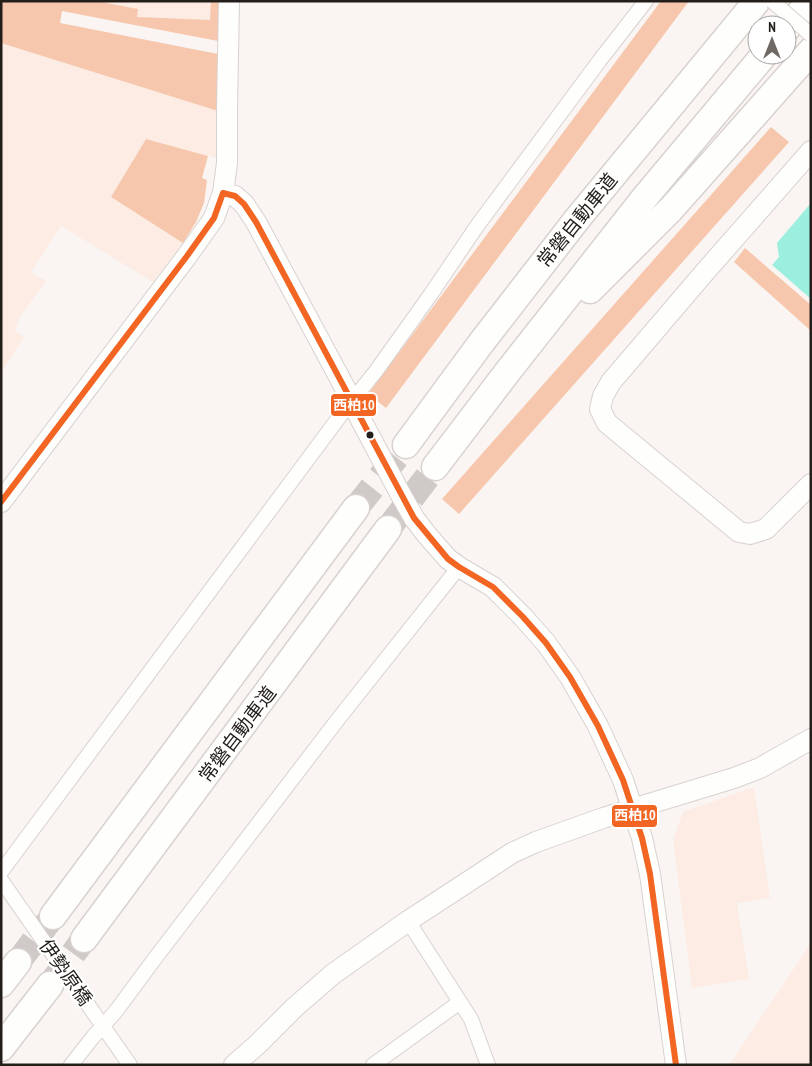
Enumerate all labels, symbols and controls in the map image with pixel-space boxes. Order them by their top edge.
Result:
north arrow [747,15,797,65]
text: N [768,18,776,36]
street label: 常磐自動車道 [532,168,622,272]
line badge: 西柏10 [330,393,377,417]
text: 西柏10 [333,396,375,414]
unlabelled marker [365,430,375,440]
street label: 常磐自動車道 [193,681,281,787]
line badge: 西柏10 [611,804,658,828]
text: 西柏10 [614,806,656,824]
street label: 伊勢原橋 [34,934,98,1010]

